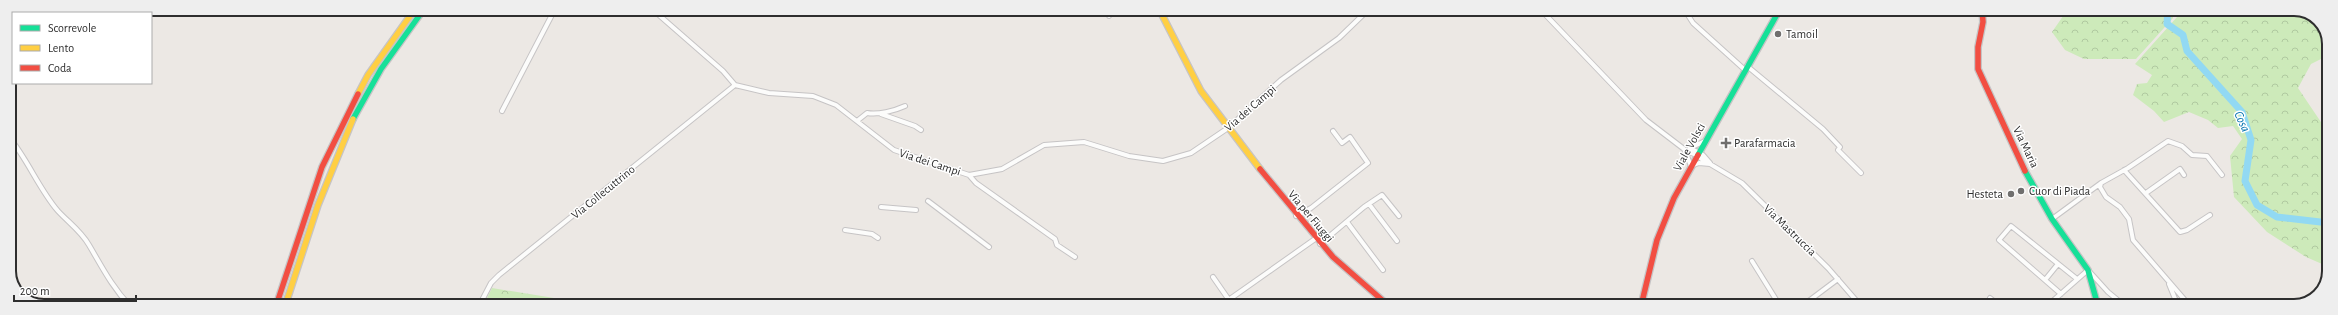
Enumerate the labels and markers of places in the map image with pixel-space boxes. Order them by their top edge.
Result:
place label: Tamoil [1786,28,1818,40]
marker: Tamoil [1773,29,1783,39]
place label: Parafarmacia [1734,137,1796,149]
marker: Parafarmacia [1721,138,1731,148]
place label: Cuor di Piada [2029,185,2091,197]
marker: Cuor di Piada [2016,186,2026,196]
place label: Hesteta [1966,188,2003,200]
marker: Hesteta [2006,189,2016,199]

